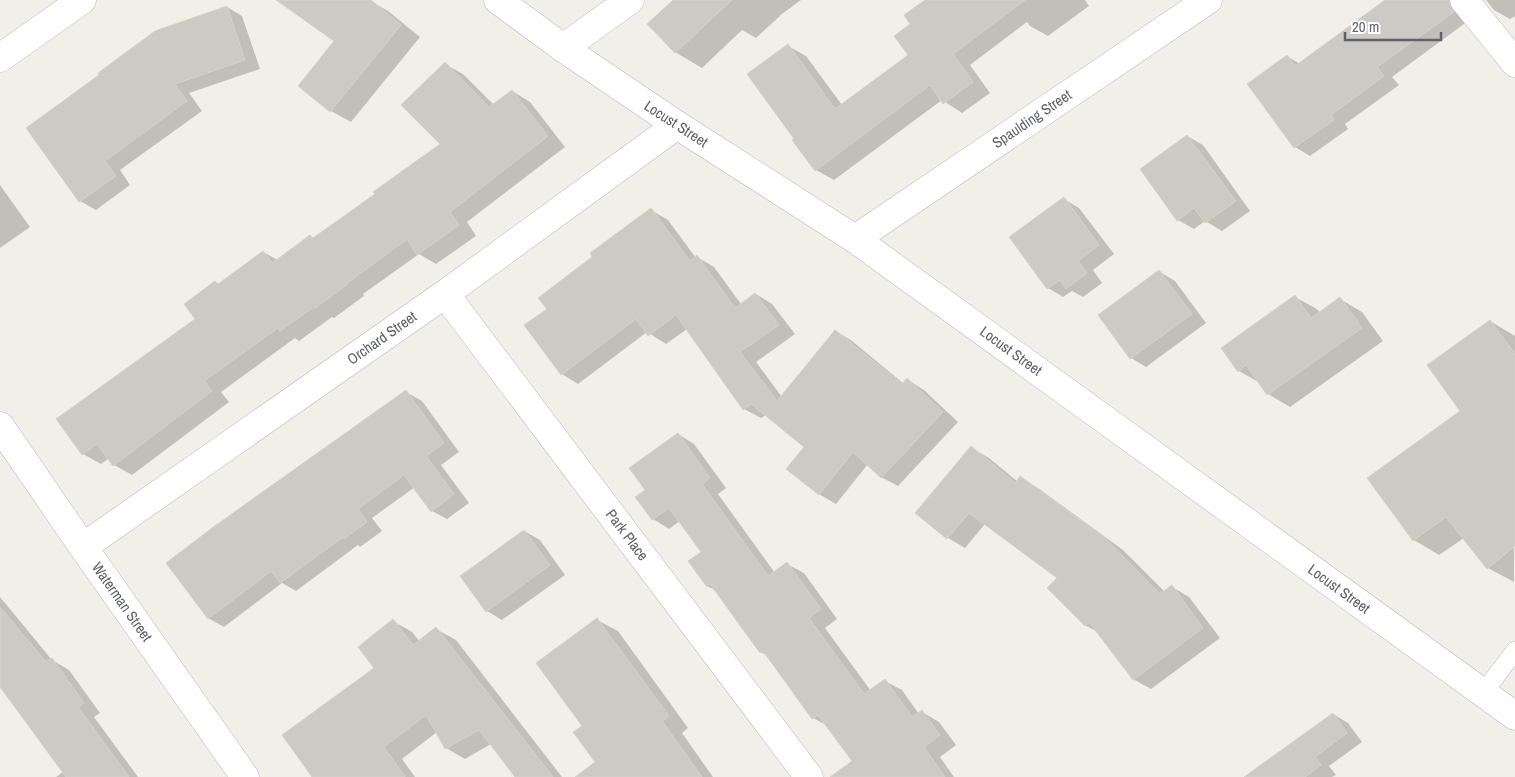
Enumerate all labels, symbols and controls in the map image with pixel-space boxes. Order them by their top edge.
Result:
scale bar [1345,10,1441,42]
text: 20 m [1352,16,1379,37]
street label: Spaulding Street [988,84,1076,153]
street label: Locust Street [640,95,713,152]
street label: Orchard Street [343,306,421,369]
street label: Locust Street [976,321,1047,381]
street label: Park Place [601,505,654,565]
street label: Waterman Street [87,558,158,646]
street label: Locust Street [1304,559,1375,619]

